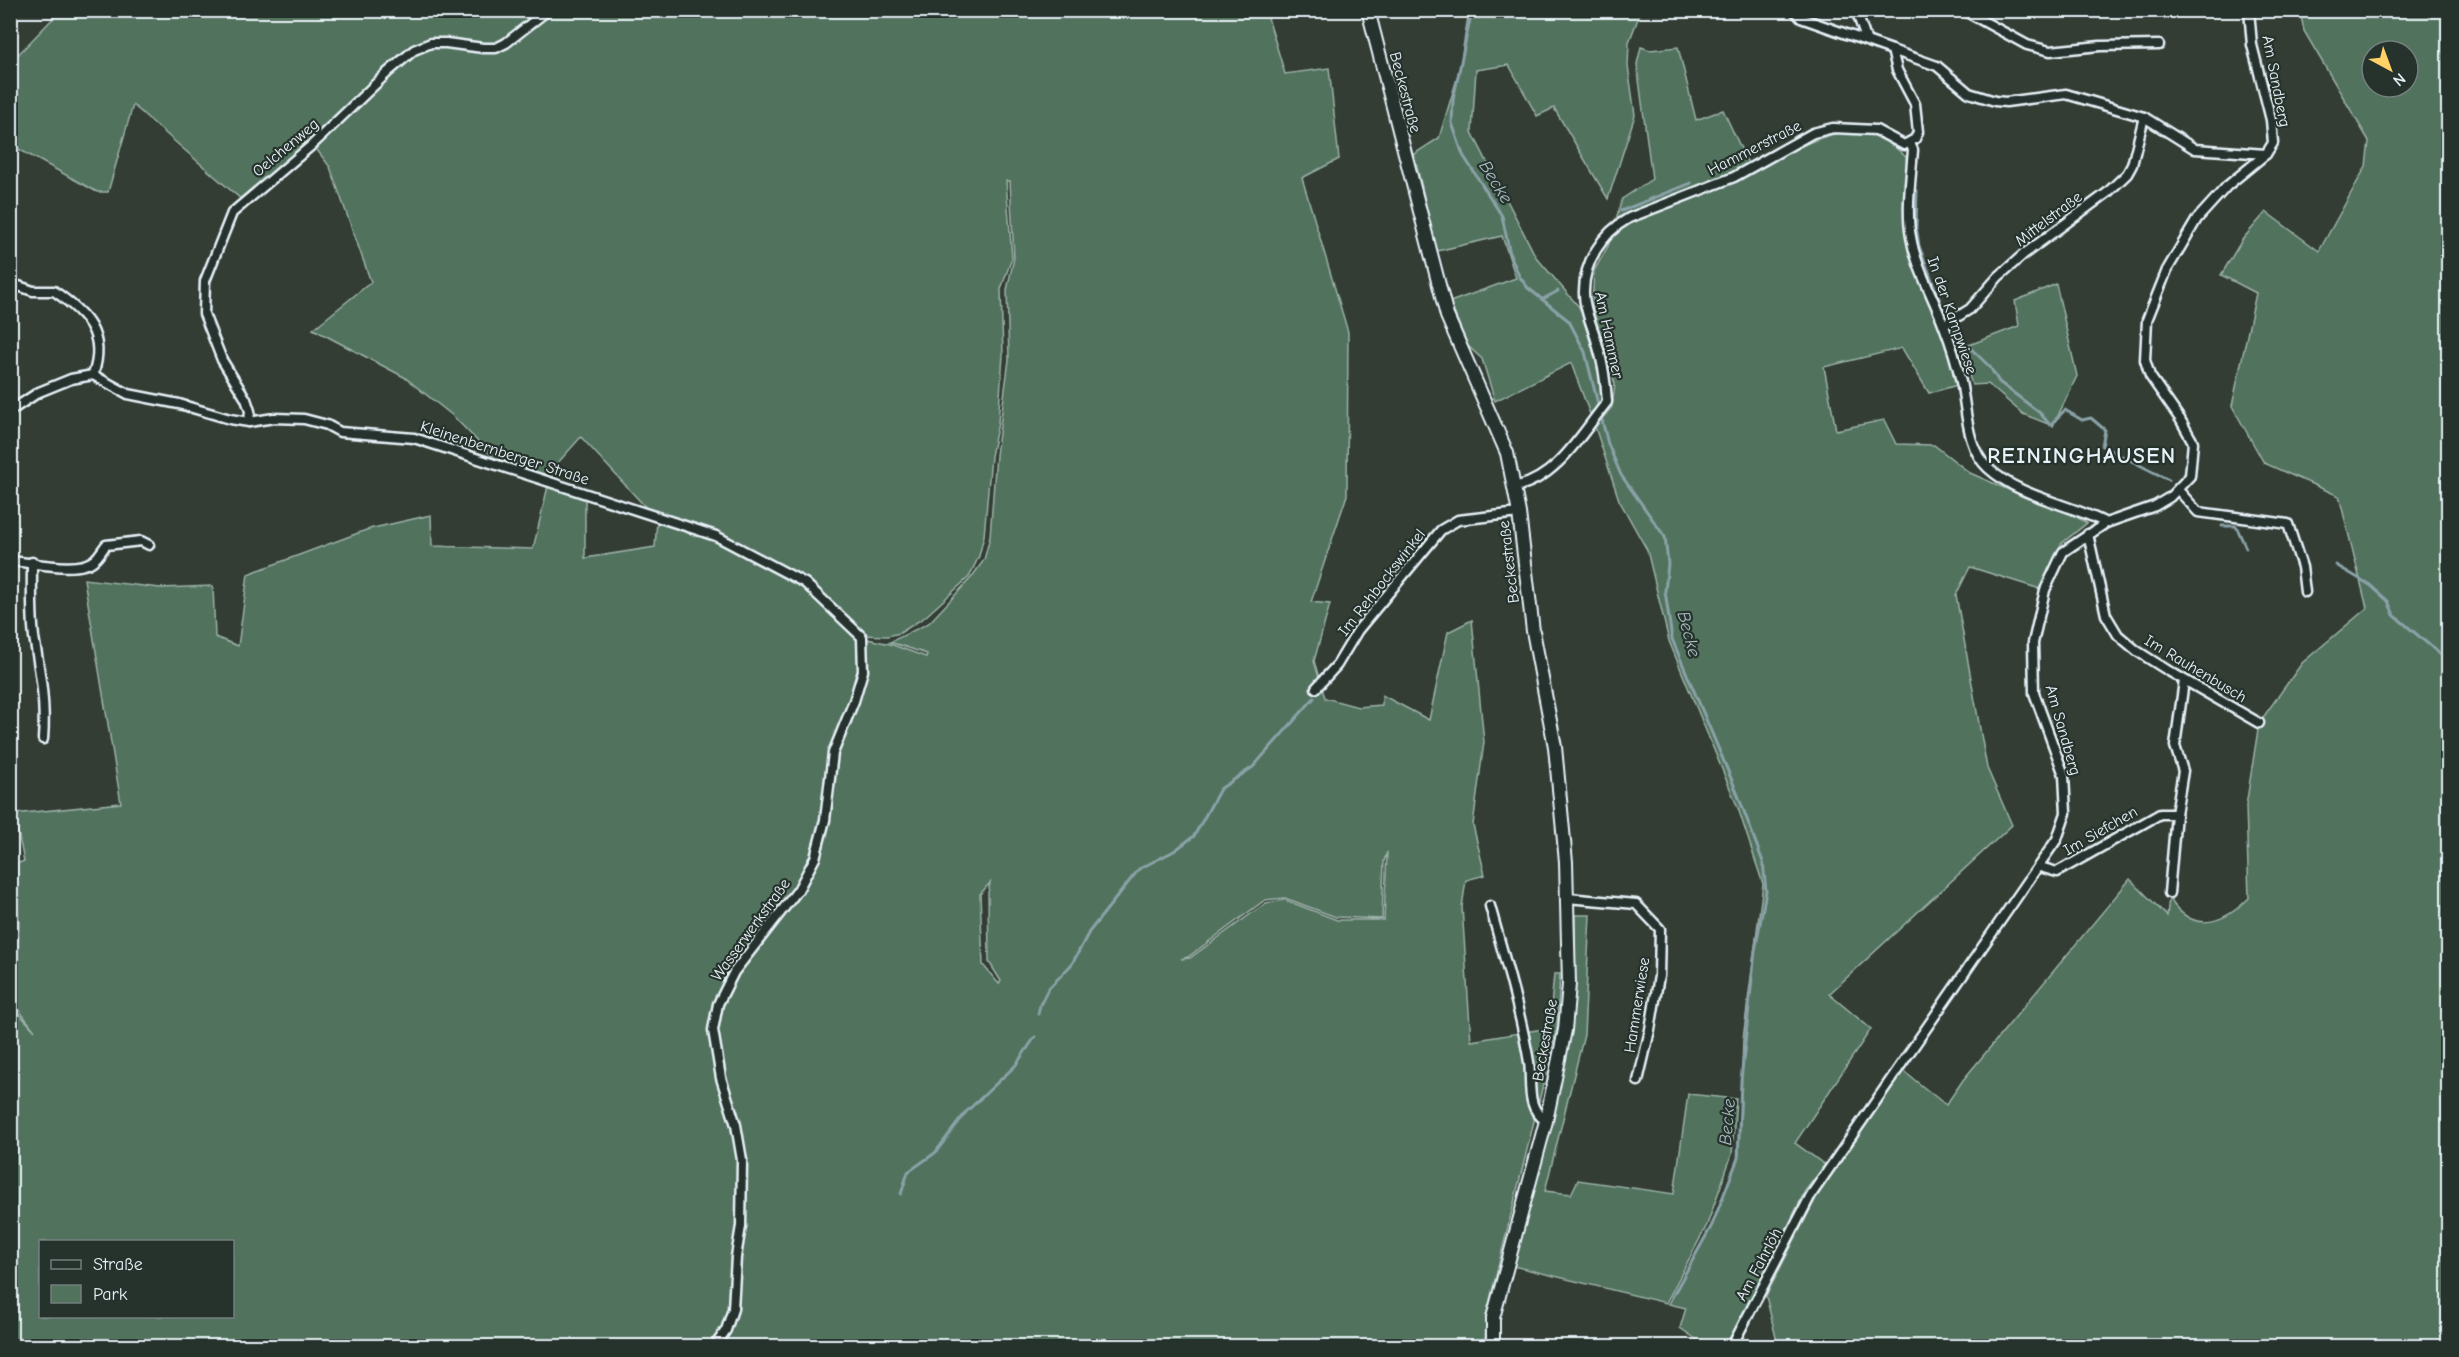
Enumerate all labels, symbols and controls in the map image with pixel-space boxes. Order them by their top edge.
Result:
street label: Am Sandberg [2258,34,2294,129]
north arrow [2360,39,2420,99]
street label: Beckestraße [1386,50,1424,135]
text: N [2389,69,2409,90]
street label: Oelchenweg [249,115,322,181]
street label: Hammerstraße [1705,117,1804,179]
water label: Becke [1474,157,1517,208]
street label: Mittelstraße [2012,188,2086,250]
street label: In der Kampwiese [1923,254,1981,377]
street label: Am Hammer [1591,290,1627,381]
street label: Kleinenbernberger Straße [418,417,591,489]
district label: REININGHAUSEN [1987,443,2177,469]
street label: Beckestraße [1495,520,1523,604]
street label: Im Rehbockswinkel [1334,525,1429,640]
water label: Becke [1672,609,1705,659]
street label: Im Rauhenbusch [2141,631,2250,706]
street label: Am Sandberg [2042,683,2085,778]
street label: Im Siefchen [2060,802,2141,859]
street label: Wasserwerkstraße [708,875,794,984]
street label: Hammerwiese [1621,956,1653,1054]
street label: Beckestraße [1529,998,1561,1083]
water label: Becke [1715,1098,1740,1146]
street label: Am Fahrlöh [1732,1225,1786,1304]
legend [39,1240,234,1318]
text: Straße [93,1254,143,1275]
text: Park [93,1284,128,1305]

